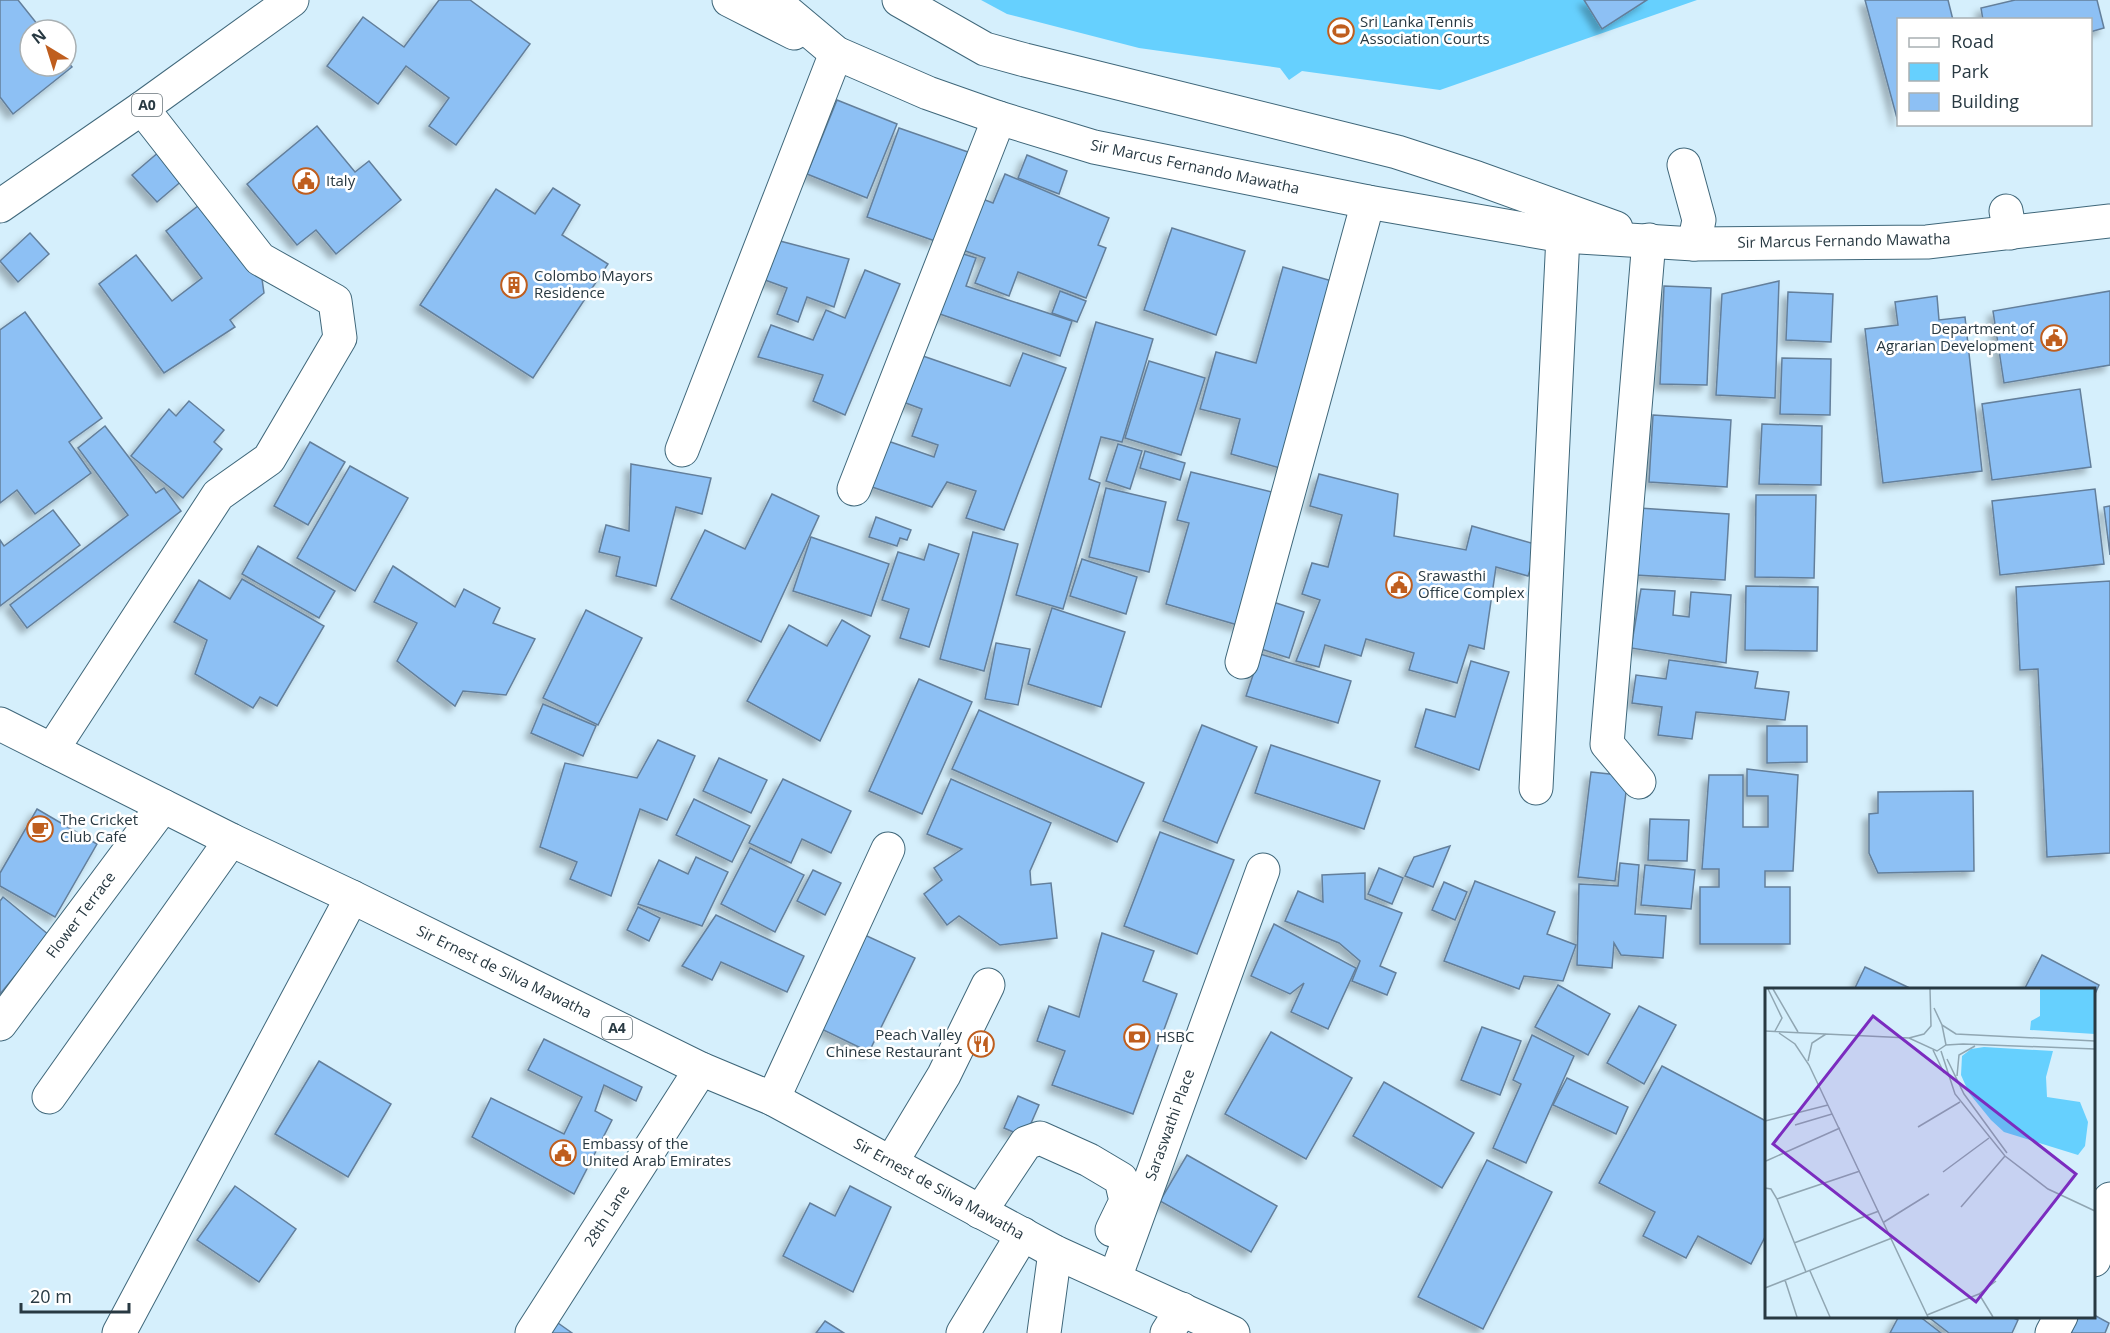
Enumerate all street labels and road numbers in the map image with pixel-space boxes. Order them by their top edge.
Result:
road number: A0 [132,94,162,116]
street label: Sir Marcus Fernando Mawatha [1089,134,1302,198]
street label: Sir Marcus Fernando Mawatha [1737,228,1951,252]
street label: Flower Terrace [41,867,119,962]
street label: Sir Ernest de Silva Mawatha [414,920,595,1022]
road number: A4 [602,1017,632,1039]
street label: Saraswathi Place [1140,1066,1198,1183]
street label: Sir Ernest de Silva Mawatha [851,1133,1028,1243]
street label: 28th Lane [579,1181,633,1250]

